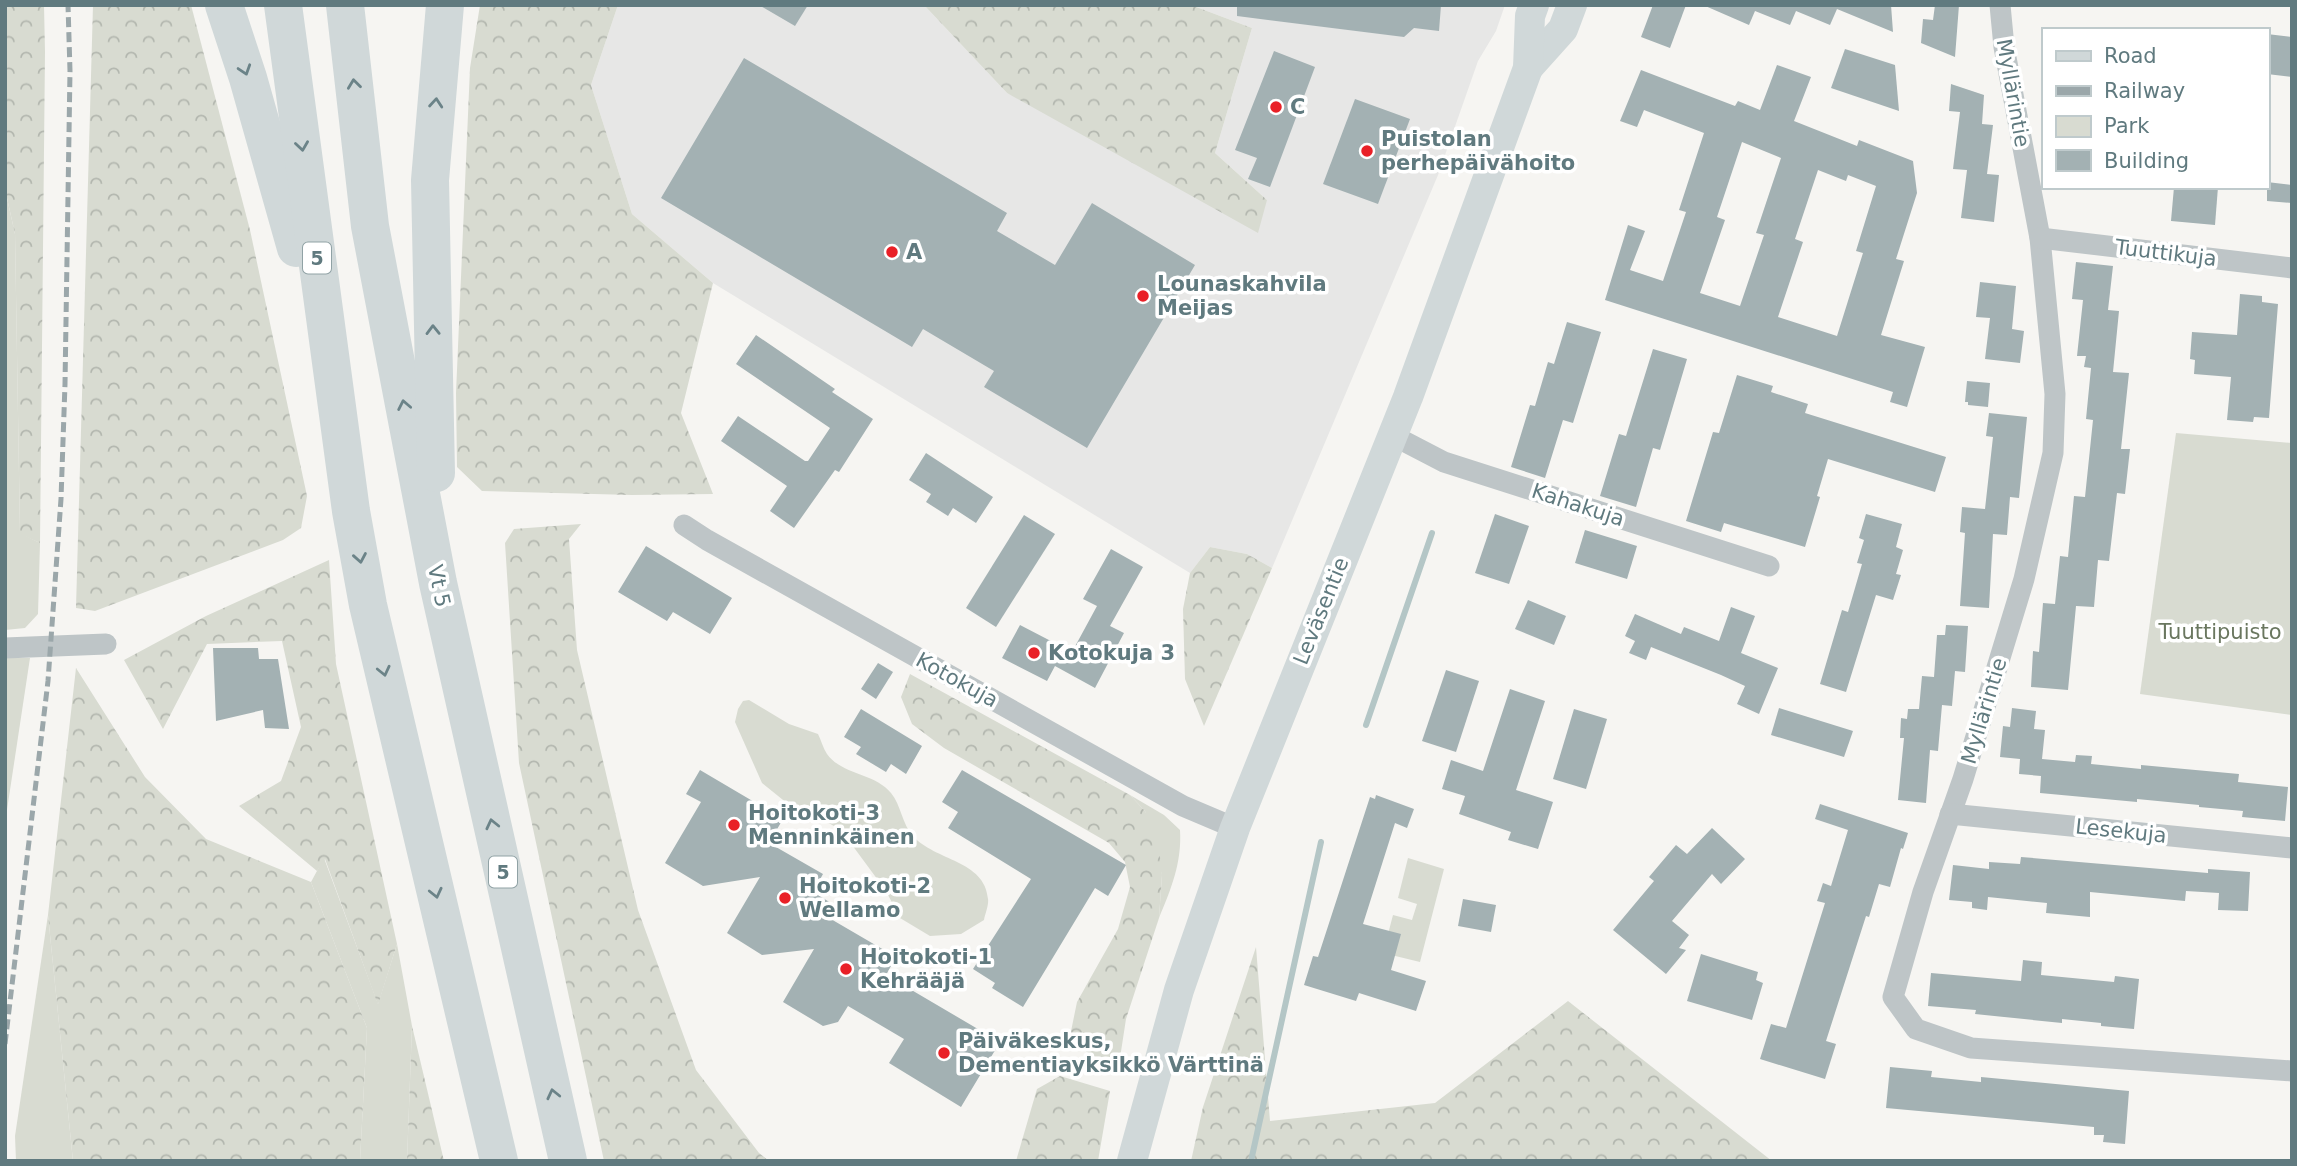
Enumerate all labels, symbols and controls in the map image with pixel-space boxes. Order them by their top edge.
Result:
legend [2042,28,2269,189]
street label: Myllärintie [1992,37,2034,149]
text: Road [2104,44,2157,68]
one-way arrow [237,64,252,76]
one-way arrow [347,78,362,89]
text: Railway [2104,79,2185,103]
place label: C [1290,95,1305,119]
one-way arrow [428,97,443,108]
marker: C [1268,99,1284,115]
text: Park [2104,114,2150,138]
place label: Puistolan perhepäivähoito [1381,127,1575,175]
one-way arrow [295,140,310,152]
marker: Puistolan perhepäivähoito [1359,143,1375,159]
text: Building [2104,149,2189,173]
street label: Tuuttikuja [2113,235,2218,271]
place label: A [906,240,923,264]
road number: 5 [303,242,331,274]
marker: A [884,244,900,260]
place label: Lounaskahvila Meijas [1157,272,1327,320]
marker: Lounaskahvila Meijas [1135,288,1151,304]
one-way arrow [425,324,441,335]
one-way arrow [398,399,413,411]
street label: Kahakuja [1529,479,1627,531]
one-way arrow [351,552,366,564]
street label: Leväsentie [1289,554,1353,668]
street label: Vt 5 [423,563,455,609]
park label: Tuuttipuisto [2157,620,2282,644]
place label: Kotokuja 3 [1048,641,1175,665]
marker: Kotokuja 3 [1026,645,1042,661]
street label: Kotokuja [912,648,1002,712]
street label: Myllärintie [1956,655,2012,767]
one-way arrow [375,665,390,677]
place label: Hoitokoti-3 Menninkäinen [748,801,915,849]
street label: Lesekuja [2074,814,2168,848]
marker: Hoitokoti-3 Menninkäinen [726,817,742,833]
one-way arrow [486,818,501,830]
road number: 5 [489,856,517,888]
place label: Hoitokoti-2 Wellamo [799,874,931,922]
one-way arrow [427,886,442,898]
marker: Hoitokoti-2 Wellamo [777,890,793,906]
place label: Hoitokoti-1 Kehrääjä [860,945,992,993]
marker: Hoitokoti-1 Kehrääjä [838,961,854,977]
place label: Päiväkeskus, Dementiayksikkö Värttinä [958,1029,1264,1077]
marker: Päiväkeskus, Dementiayksikkö Värttinä [936,1045,952,1061]
one-way arrow [547,1088,561,1100]

